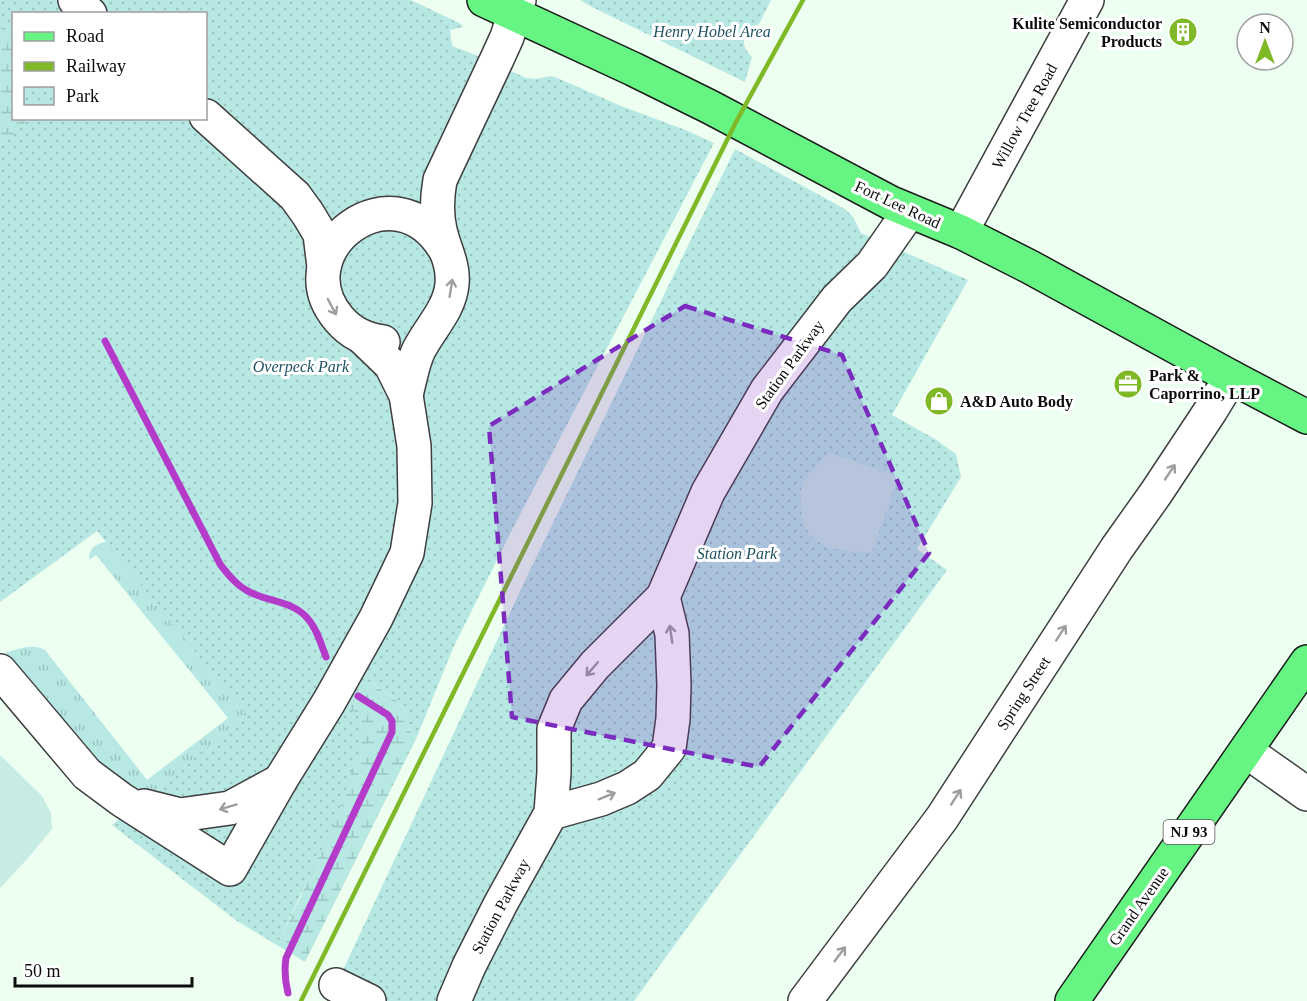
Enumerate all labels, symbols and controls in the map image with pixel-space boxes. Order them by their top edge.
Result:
legend [12,12,207,120]
north arrow [1235,12,1295,72]
place label: Kulite Semiconductor Products [1012,15,1162,50]
building icon: Kulite Semiconductor Products [1167,16,1199,48]
text: N [1259,19,1271,36]
park label: Henry Hobel Area [652,23,771,41]
text: Road [66,26,104,46]
text: Railway [66,56,126,76]
street label: Willow Tree Road [989,61,1060,172]
text: Park [66,86,99,106]
street label: Fort Lee Road [852,177,943,232]
one-way arrow [445,278,456,298]
one-way arrow [327,298,338,316]
street label: Station Parkway [752,317,828,412]
park label: Overpeck Park [253,358,350,376]
place label: Park & Caporrino, LLP [1149,367,1260,403]
office icon: Park & Caporrino, LLP [1112,368,1144,400]
shop icon: A&D Auto Body [923,385,955,417]
place label: A&D Auto Body [960,393,1073,411]
one-way arrow [1164,464,1176,480]
park label: Station Park [697,545,778,562]
one-way arrow [665,625,676,644]
one-way arrow [1055,625,1068,642]
street label: Spring Street [993,653,1055,734]
one-way arrow [586,660,600,676]
one-way arrow [597,790,615,801]
one-way arrow [950,790,962,806]
one-way arrow [219,802,238,813]
road number: NJ 93 [1164,820,1214,844]
street label: Station Parkway [468,856,534,957]
street label: Grand Avenue [1105,864,1172,949]
one-way arrow [834,947,846,963]
scale bar [15,950,192,988]
text: 50 m [24,961,61,981]

